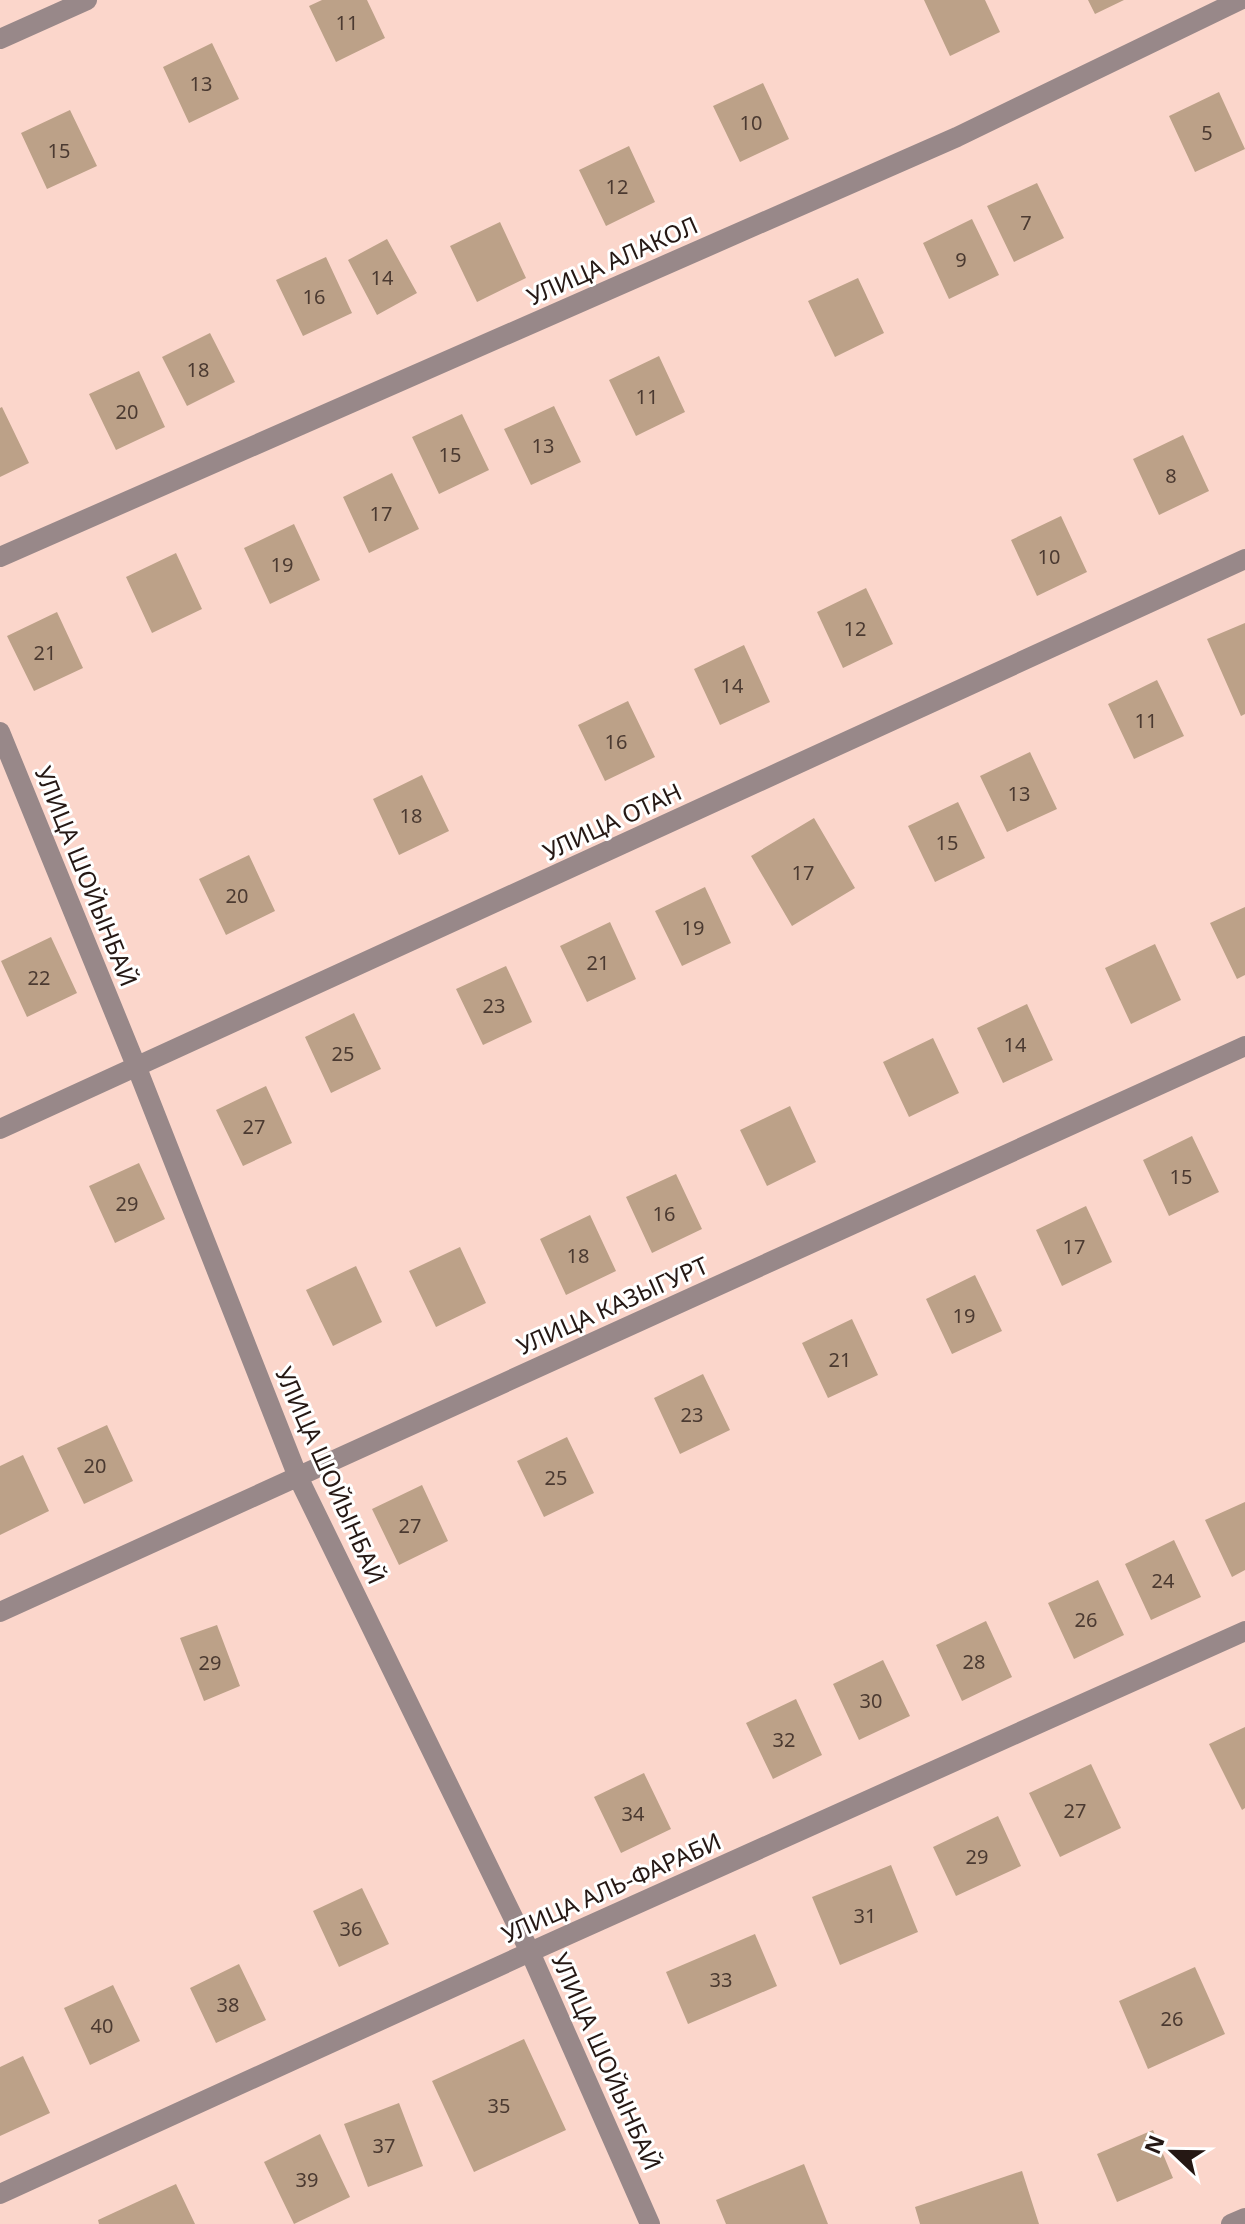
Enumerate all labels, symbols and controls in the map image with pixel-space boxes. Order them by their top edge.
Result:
house number: 11 [336,9,358,36]
house number: 13 [190,70,212,97]
house number: 10 [740,109,762,136]
house number: 5 [1201,119,1213,146]
house number: 15 [48,137,70,164]
house number: 12 [606,173,628,200]
street label: УЛИЦА АЛАКОЛ [521,208,703,312]
house number: 7 [1020,209,1032,236]
house number: 9 [955,246,967,273]
house number: 14 [371,264,394,291]
house number: 16 [303,283,325,310]
house number: 18 [187,356,209,383]
house number: 11 [636,383,658,410]
house number: 20 [116,398,138,425]
house number: 13 [532,432,554,459]
house number: 15 [439,441,461,468]
house number: 8 [1165,462,1177,489]
house number: 17 [370,500,392,527]
house number: 10 [1038,543,1060,570]
house number: 19 [271,551,293,578]
house number: 12 [844,615,866,642]
house number: 21 [34,639,56,666]
house number: 14 [721,672,744,699]
house number: 11 [1135,707,1157,734]
house number: 16 [605,728,627,755]
street label: УЛИЦА ШОЙЫНБАЙ [28,761,146,991]
street label: УЛИЦА ОТАН [537,774,687,868]
house number: 13 [1008,780,1030,807]
house number: 18 [400,802,422,829]
house number: 15 [936,829,958,856]
house number: 17 [792,859,814,886]
house number: 20 [226,882,248,909]
house number: 19 [682,914,704,941]
house number: 21 [587,949,609,976]
house number: 22 [28,964,50,991]
house number: 23 [483,992,505,1019]
house number: 14 [1004,1031,1027,1058]
house number: 25 [332,1040,354,1067]
house number: 27 [243,1113,265,1140]
house number: 15 [1170,1163,1192,1190]
house number: 29 [116,1190,138,1217]
house number: 16 [653,1200,675,1227]
house number: 17 [1063,1233,1085,1260]
house number: 18 [567,1242,589,1269]
street label: УЛИЦА КАЗЫГУРТ [511,1248,714,1362]
house number: 19 [953,1302,975,1329]
house number: 21 [829,1346,851,1373]
street label: УЛИЦА ШОЙЫНБАЙ [268,1361,394,1589]
house number: 23 [681,1401,703,1428]
house number: 20 [84,1452,106,1479]
house number: 25 [545,1464,567,1491]
house number: 27 [399,1512,421,1539]
house number: 24 [1152,1567,1175,1594]
house number: 26 [1075,1606,1097,1633]
house number: 28 [963,1648,985,1675]
house number: 29 [199,1649,221,1676]
house number: 30 [860,1687,882,1714]
house number: 32 [773,1726,795,1753]
house number: 27 [1064,1797,1086,1824]
house number: 34 [622,1800,645,1827]
street label: УЛИЦА АЛЬ-ФАРАБИ [496,1824,726,1950]
house number: 29 [966,1843,988,1870]
house number: 31 [854,1902,876,1929]
house number: 36 [340,1915,362,1942]
street label: УЛИЦА ШОЙЫНБАЙ [544,1947,670,2175]
house number: 33 [710,1966,732,1993]
house number: 38 [217,1991,239,2018]
house number: 26 [1161,2005,1183,2032]
house number: 40 [91,2012,113,2039]
house number: 35 [488,2092,510,2119]
north arrow [1133,2112,1213,2192]
text: N [1136,2130,1171,2158]
house number: 37 [373,2132,395,2159]
house number: 39 [296,2166,318,2193]

